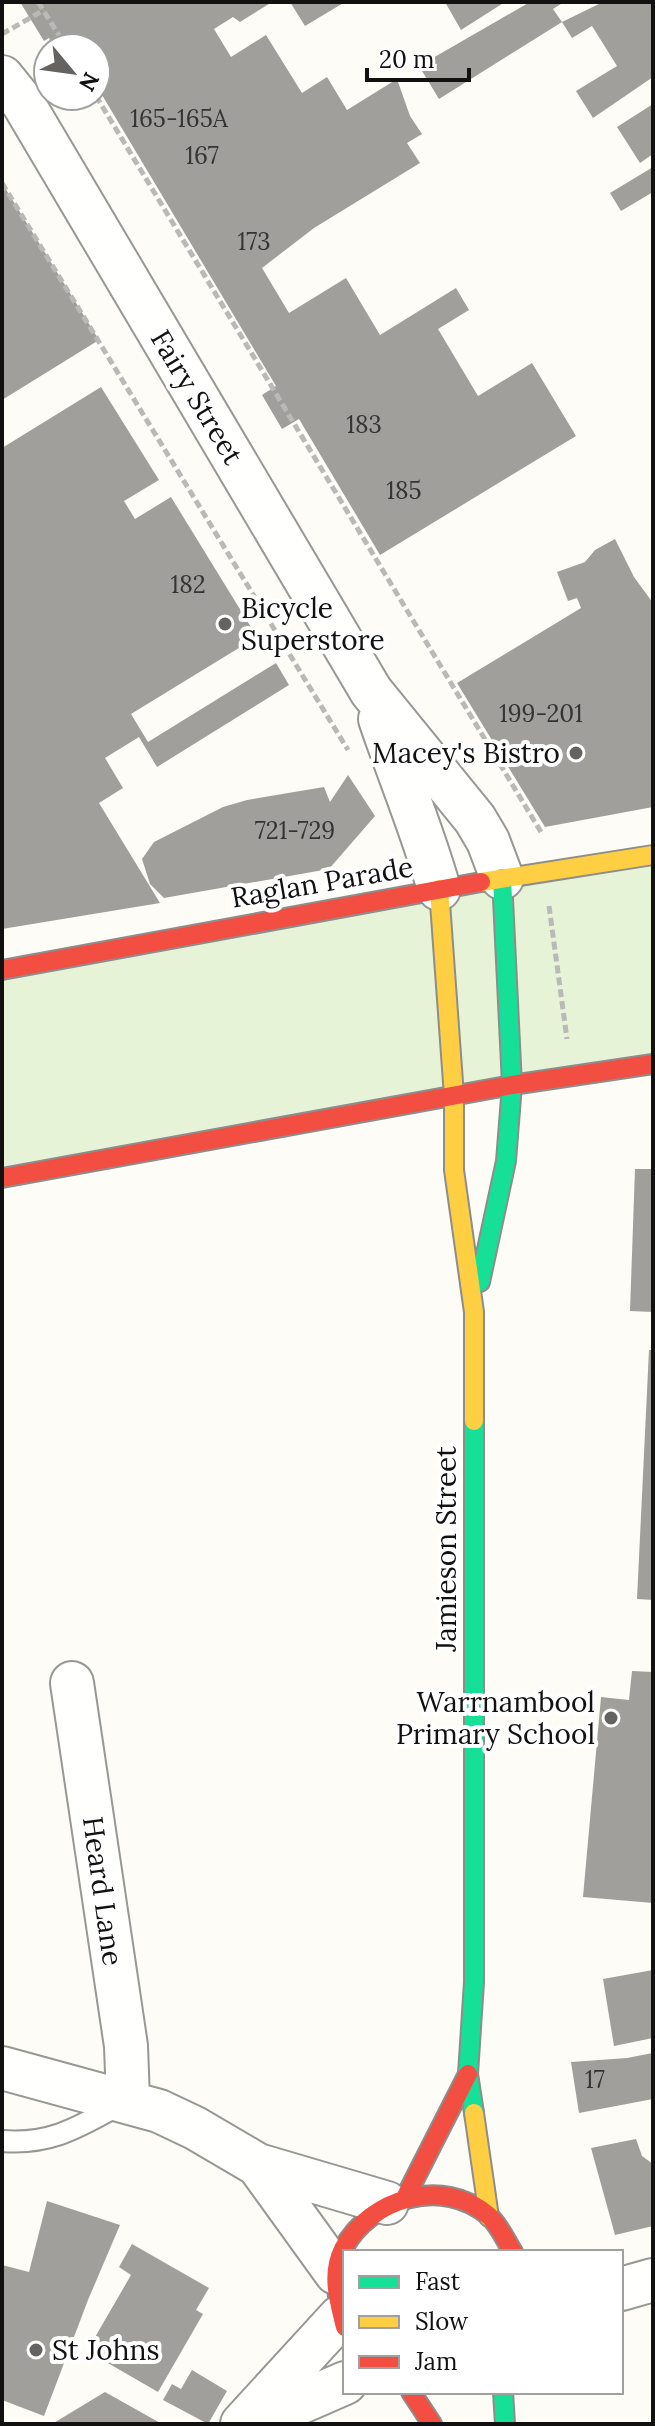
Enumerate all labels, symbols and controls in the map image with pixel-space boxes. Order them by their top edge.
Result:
north arrow [32,32,112,112]
scale bar [367,32,469,82]
text: 20 m [379,44,435,75]
text: N [73,67,106,96]
house number: 165-165A [130,103,229,134]
house number: 167 [185,140,219,171]
house number: 173 [237,226,271,257]
street label: Fairy Street [143,323,251,471]
house number: 183 [346,409,382,440]
house number: 185 [386,475,422,506]
house number: 182 [170,569,206,600]
place label: Bicycle Superstore [241,590,385,658]
marker: Bicycle Superstore [216,615,234,633]
house number: 199-201 [499,698,583,729]
place label: Macey's Bistro [372,735,560,771]
marker: Macey's Bistro [567,744,585,762]
house number: 721-729 [255,815,335,846]
street label: Raglan Parade [228,848,416,916]
street label: Jamieson Street [428,1446,464,1653]
place label: Warrnambool Primary School [396,1684,595,1752]
marker: Warrnambool Primary School [602,1709,620,1727]
street label: Heard Lane [75,1814,131,1968]
house number: 17 [585,2064,605,2095]
legend [343,2250,623,2394]
text: Fast [415,2266,461,2297]
text: Slow [415,2306,469,2337]
place label: St Johns [52,2332,159,2368]
marker: St Johns [27,2341,45,2359]
text: Jam [414,2346,457,2377]

